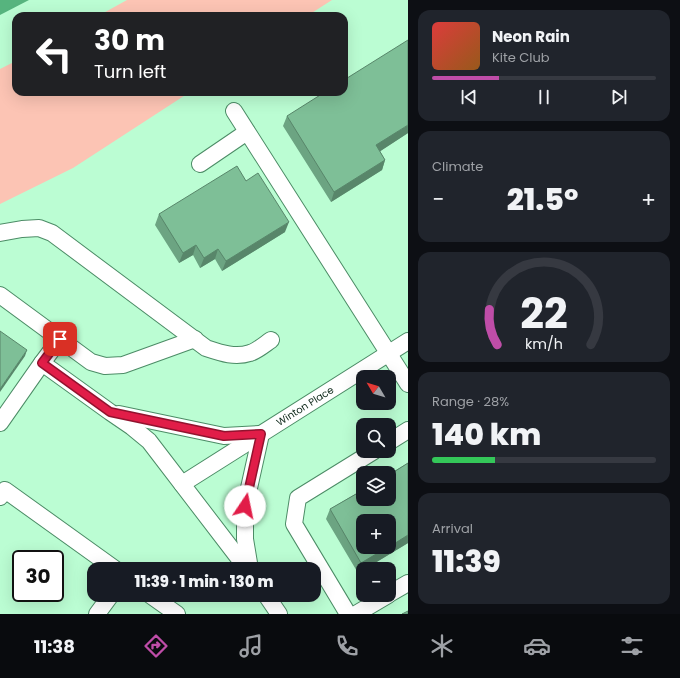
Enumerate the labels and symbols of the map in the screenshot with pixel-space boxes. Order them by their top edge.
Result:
pin [43,322,77,356]
north arrow [356,370,396,410]
street label: Winton Place [273,382,337,430]
position arrow [224,485,266,527]
speed limit sign: 30 [12,550,64,602]

